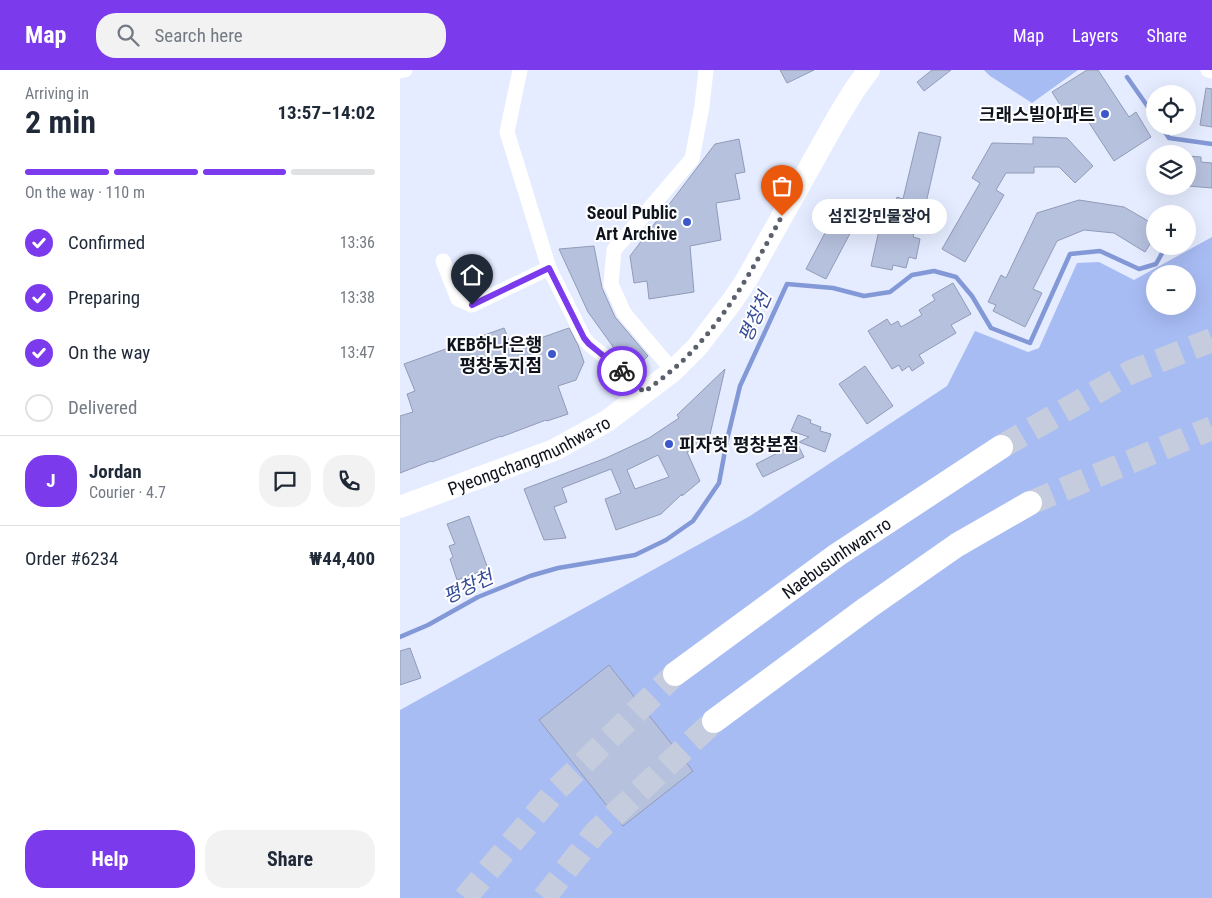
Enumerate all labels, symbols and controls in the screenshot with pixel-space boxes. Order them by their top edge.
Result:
search box [96,13,446,58]
text: Map [25,21,66,49]
icon: search [114,21,142,49]
text: Search here [154,24,243,47]
text: Map [1013,25,1044,46]
text: Layers [1072,25,1119,46]
text: Share [1147,25,1187,46]
text: Arriving in [25,84,89,103]
map controls [1146,85,1196,315]
button: locate [1146,85,1196,135]
text: 13:57–14:02 [277,101,375,124]
text: 2 min [25,103,96,141]
place label: 크래스빌아파트 [979,104,1095,125]
marker: 크래스빌아파트 [1099,108,1111,120]
button: layers [1146,145,1196,195]
pin [761,165,803,216]
icon: bag [768,172,796,200]
text: On the way · 110 m [25,183,145,202]
callout: 섬진강민물장어 [812,198,947,234]
place label: Seoul Public Art Archive [587,202,677,244]
button: + [1146,205,1196,255]
text: 섬진강민물장어 [828,207,931,226]
marker: Seoul Public Art Archive [681,216,693,228]
icon: check [25,229,53,257]
text: Confirmed [68,231,145,254]
text: 13:36 [340,233,375,252]
pin [451,254,493,305]
icon: home [458,261,486,289]
button: − [1146,265,1196,315]
icon: check [25,284,53,312]
text: Preparing [68,286,140,309]
water label: 평창천 [734,287,777,346]
text: 13:38 [340,288,375,307]
place label: KEB하나은행 평창동지점 [447,334,542,376]
icon: check [25,339,53,367]
text: On the way [68,341,150,364]
text: 13:47 [340,343,375,362]
courier [597,346,647,396]
marker: KEB하나은행 평창동지점 [546,348,558,360]
icon: bike [608,357,636,385]
text: Delivered [68,396,137,419]
street label: Pyeongchangmunhwa-ro [445,411,614,499]
place label: 피자헛 평창본점 [679,434,799,455]
marker: 피자헛 평창본점 [663,438,675,450]
button: chat [259,455,311,507]
button: phone [323,455,375,507]
text: Jordan [89,460,142,483]
text: J [46,469,56,492]
text: Courier · 4.7 [89,483,166,502]
street label: Naebusunhwan-ro [778,512,895,603]
text: Order #6234 [25,547,118,570]
text: ₩44,400 [309,547,375,570]
water label: 평창천 [439,565,498,609]
button: Help [25,830,195,888]
button: Share [205,830,375,888]

